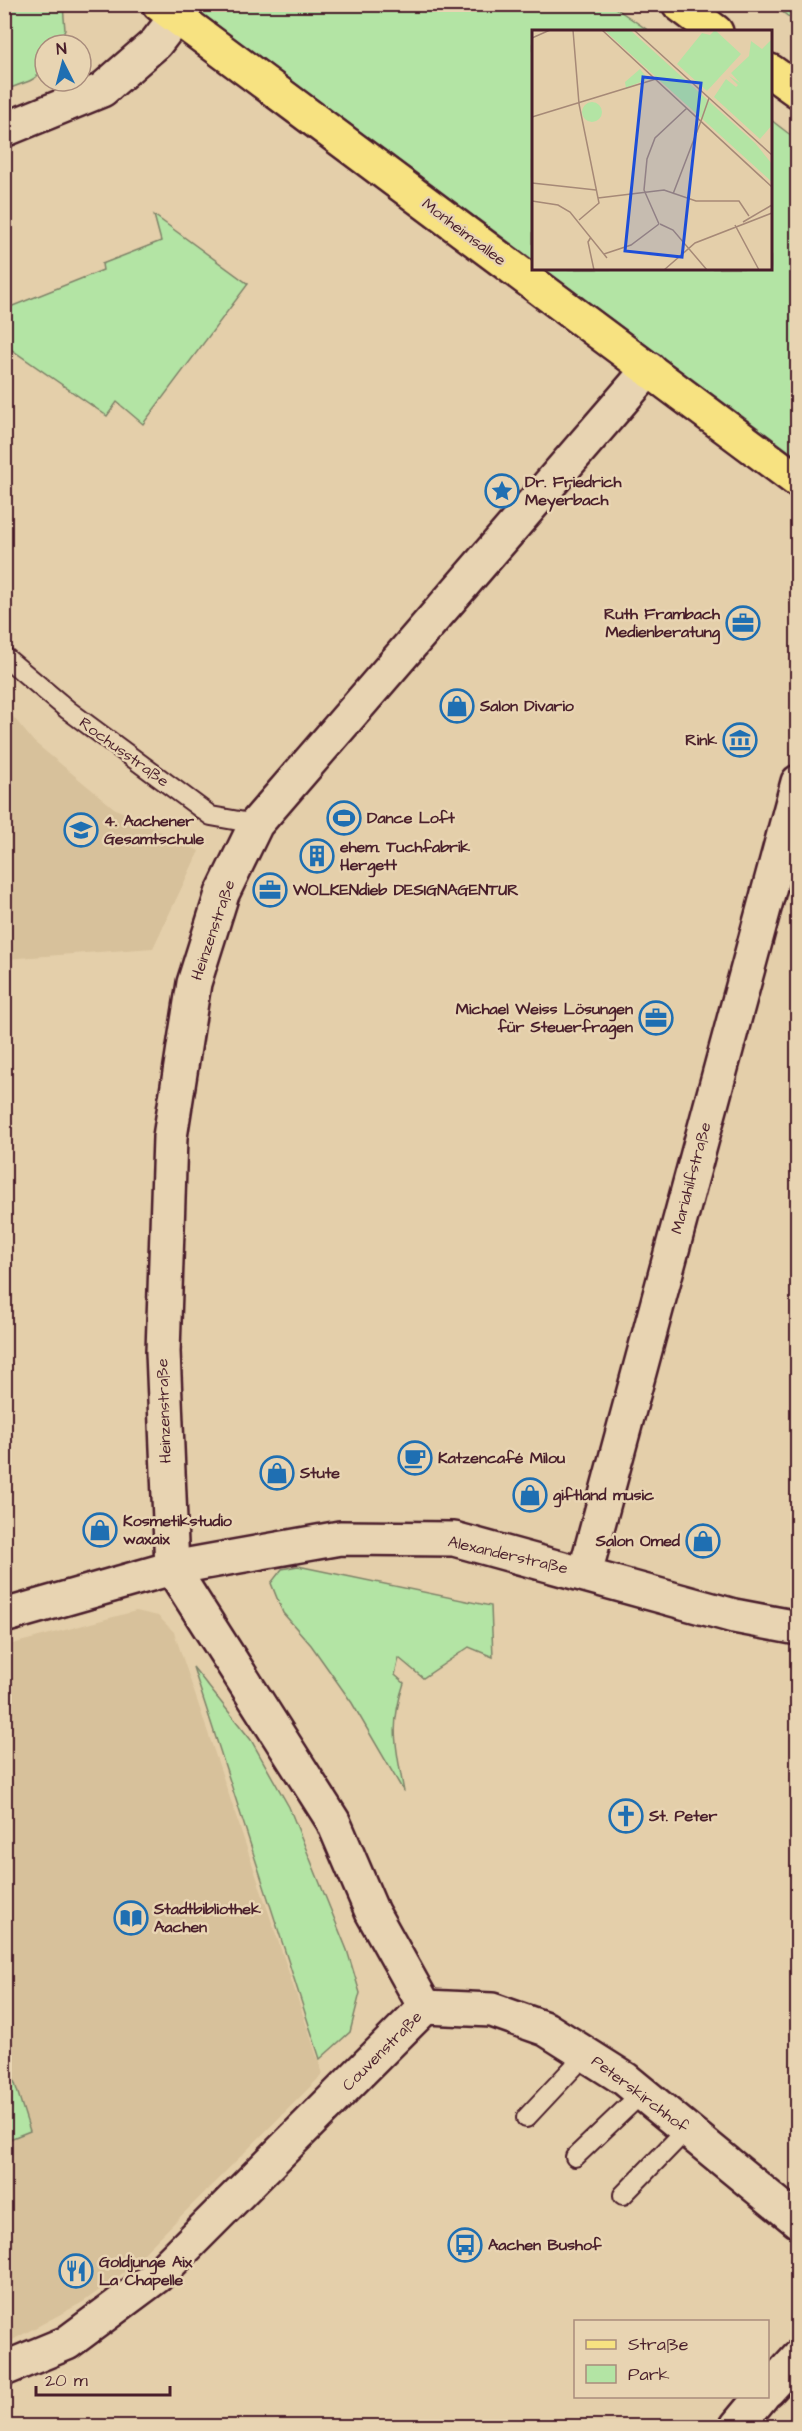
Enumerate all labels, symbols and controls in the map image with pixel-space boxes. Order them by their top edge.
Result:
inset map [532,30,772,270]
north arrow [33,33,93,93]
text: N [55,38,68,61]
street label: Monheimsallee [417,193,511,271]
place label: Dr. Friedrich Meyerbach [525,471,622,512]
place icon: Dr. Friedrich Meyerbach [484,473,520,509]
place label: Ruth Frambach Medienberatung [604,603,721,645]
office icon: Ruth Frambach Medienberatung [725,605,761,641]
shop icon: Salon Divario [439,688,475,724]
place label: Salon Divario [479,695,575,717]
street label: Rochusstraße [75,712,174,792]
museum icon: Rink [722,722,758,758]
place label: Rink [685,729,717,751]
sports icon: Dance Loft [326,800,362,836]
place label: Dance Loft [367,807,455,829]
place label: 4. Aachener Gesamtschule [104,810,205,850]
school or university icon: 4. Aachener Gesamtschule [63,812,99,848]
place label: ehem. Tuchfabrik Hergett [340,836,470,878]
building icon: ehem. Tuchfabrik Hergett [299,838,335,874]
office icon: WOLKENdieb DESIGNAGENTUR [252,872,288,908]
street label: Heinzenstraße [186,877,241,983]
place label: WOLKENdieb DESIGNAGENTUR [292,879,519,901]
place label: Michael Weiss Lösungen für Steuerfragen [456,998,633,1040]
office icon: Michael Weiss Lösungen für Steuerfragen [638,1000,674,1036]
street label: Mariahilfstraße [666,1119,717,1236]
street label: Heinzenstraße [151,1358,177,1464]
cafe icon: Katzencafé Milou [397,1440,433,1476]
place label: Katzencafé Milou [438,1447,565,1469]
shop icon: Stute [259,1455,295,1491]
place label: Stute [299,1462,340,1484]
shop icon: giftland music [512,1477,548,1513]
place label: giftland music [553,1484,655,1508]
place label: Kosmetikstudio waxaix [123,1510,233,1550]
shop icon: Kosmetikstudio waxaix [82,1512,118,1548]
shop icon: Salon Omed [685,1523,721,1559]
place label: Salon Omed [595,1530,681,1552]
street label: Alexanderstraße [446,1531,570,1580]
church icon: St. Peter [608,1798,644,1834]
place label: St. Peter [648,1805,717,1827]
place label: Stadtbibliothek Aachen [153,1898,261,1938]
library icon: Stadtbibliothek Aachen [113,1900,149,1936]
street label: Couvenstraße [337,2006,427,2096]
street label: Peterskirchhof [587,2050,693,2138]
bus stop icon: Aachen Bushof [447,2227,483,2263]
place label: Aachen Bushof [488,2234,602,2256]
place label: Goldjunge Aix La Chapelle [99,2251,193,2291]
restaurant icon: Goldjunge Aix La Chapelle [58,2253,94,2289]
legend [574,2320,769,2398]
text: Straße [628,2332,689,2357]
scale bar [36,2359,170,2397]
text: Park [628,2362,670,2387]
text: 20 m [45,2368,88,2393]

